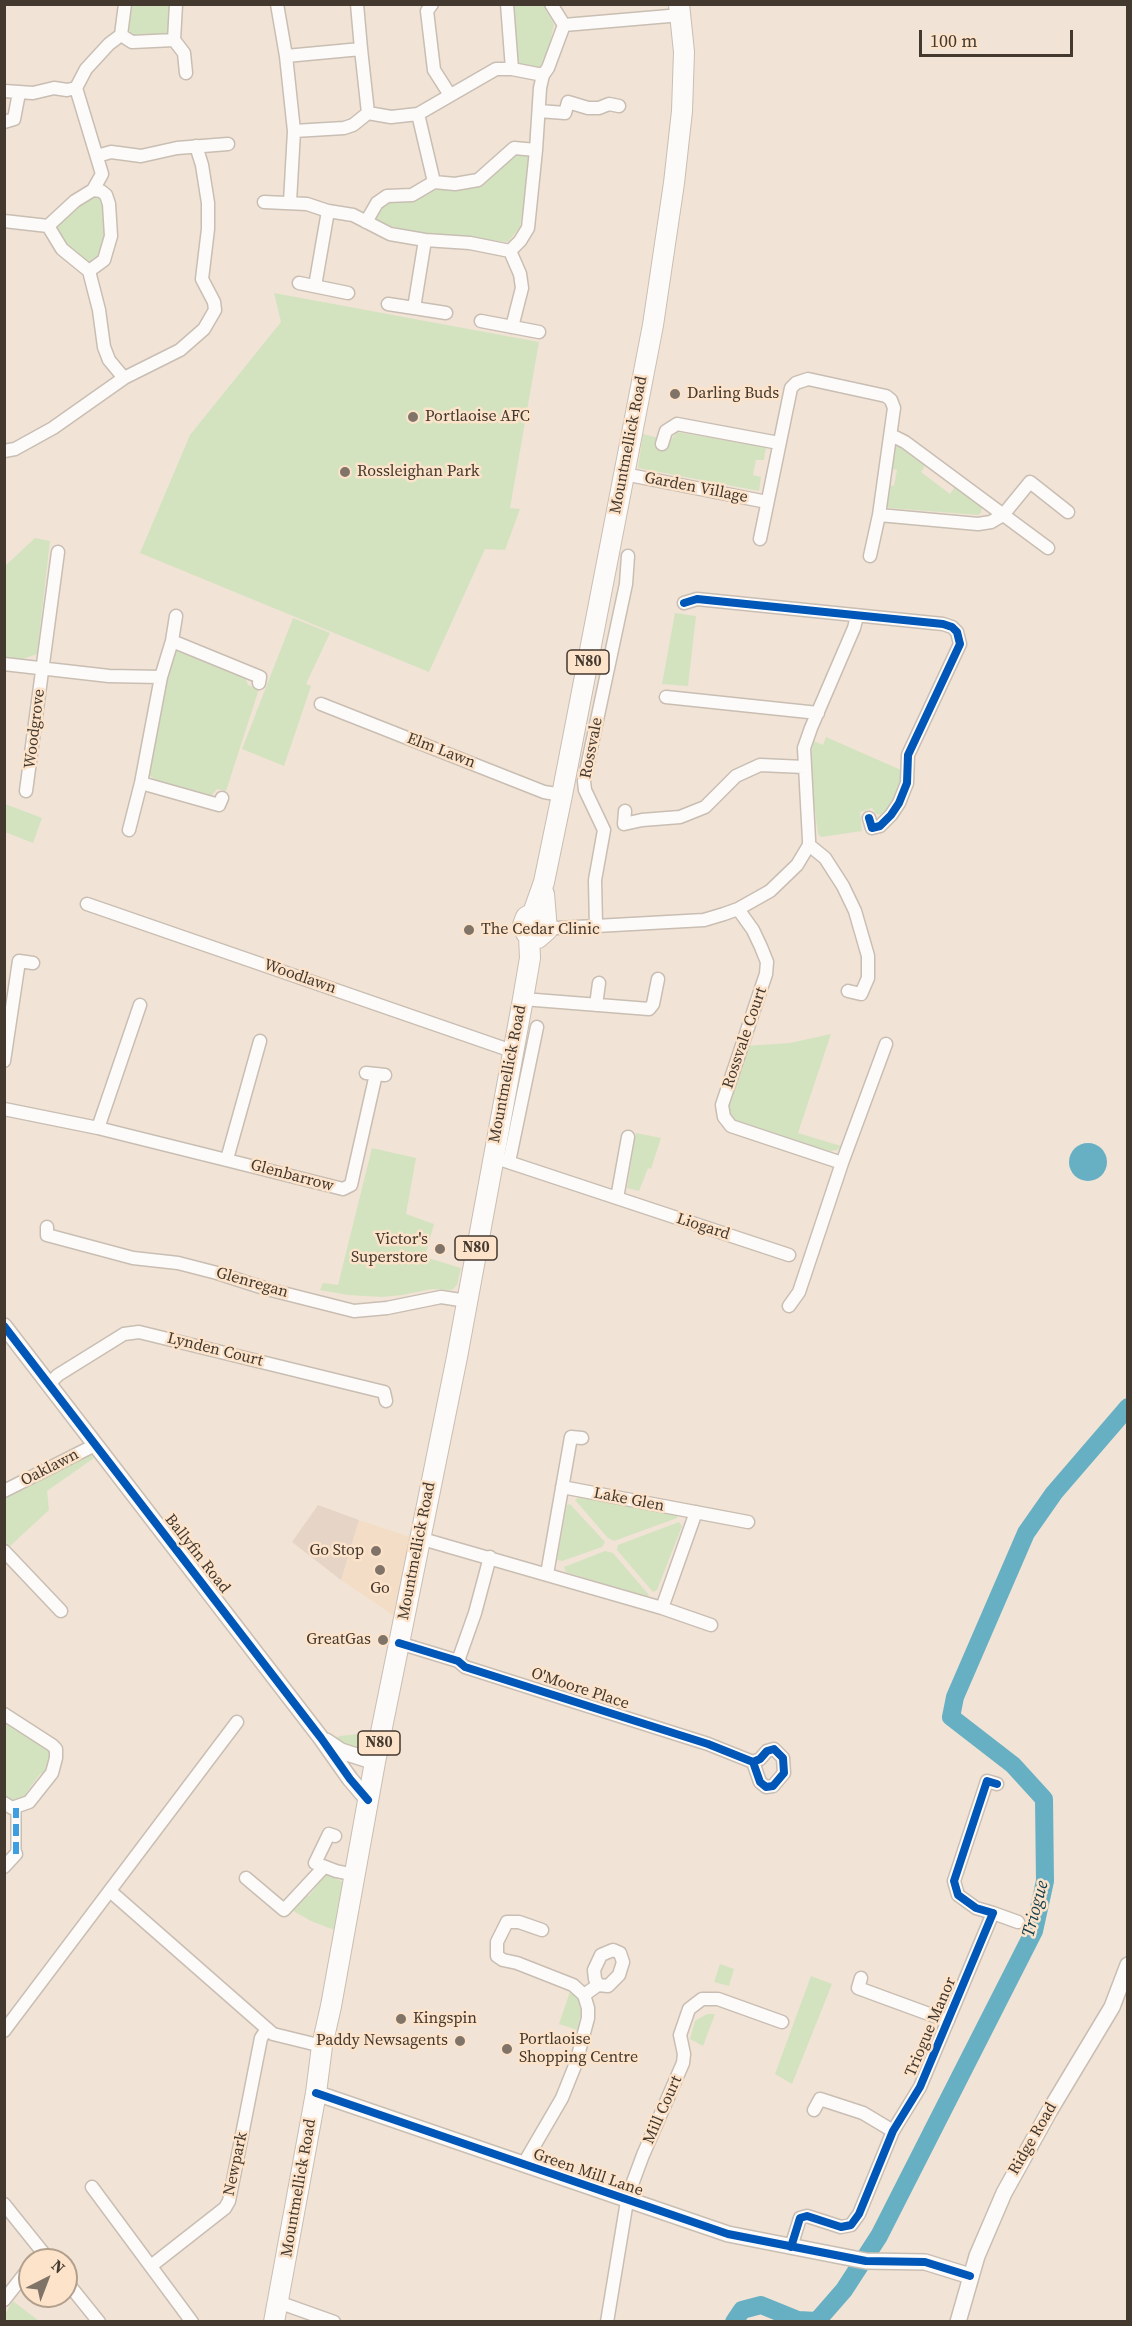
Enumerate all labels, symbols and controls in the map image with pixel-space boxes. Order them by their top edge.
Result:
scale bar [922,18,1076,56]
text: 100 m [930,28,977,53]
street label: Mountmellick Road [606,374,652,516]
place label: Darling Buds [687,384,779,404]
marker: Darling Buds [668,387,682,401]
place label: Portlaoise AFC [425,407,530,427]
marker: Portlaoise AFC [406,410,420,424]
place label: Rossleighan Park [357,462,480,482]
marker: Rossleighan Park [338,465,352,479]
street label: Garden Village [643,469,749,507]
road number: N80 [567,650,609,674]
street label: Woodgrove [21,688,49,770]
street label: Rossvale [577,716,607,780]
street label: Elm Lawn [404,729,478,773]
place label: The Cedar Clinic [481,920,600,940]
marker: The Cedar Clinic [462,923,476,937]
street label: Woodlawn [261,956,339,998]
street label: Rossvale Court [719,985,771,1091]
street label: Mountmellick Road [485,1003,531,1145]
street label: Glenbarrow [248,1156,336,1196]
street label: Liogard [674,1209,732,1245]
place label: Victor's Superstore [351,1230,428,1268]
road number: N80 [455,1236,497,1260]
marker: Victor's Superstore [433,1242,447,1256]
street label: Glenregan [214,1264,290,1302]
street label: Lynden Court [165,1329,265,1371]
street label: Oaklawn [18,1445,82,1491]
street label: Mountmellick Road [394,1480,440,1622]
street label: Lake Glen [592,1484,666,1516]
street label: Ballyfin Road [160,1511,234,1597]
place label: Go Stop [309,1541,364,1561]
marker: Go Stop [369,1544,383,1558]
marker: Go [373,1563,387,1577]
place label: Go [370,1579,390,1599]
place label: GreatGas [306,1630,371,1650]
marker: GreatGas [376,1633,390,1647]
street label: O'Moore Place [528,1664,632,1714]
road number: N80 [358,1731,400,1755]
water label: Triogue [1018,1878,1054,1940]
street label: Triogue Manor [901,1974,961,2080]
place label: Kingspin [413,2009,477,2029]
marker: Kingspin [394,2012,408,2026]
place label: Portlaoise Shopping Centre [519,2030,638,2068]
place label: Paddy Newsagents [316,2031,448,2051]
marker: Paddy Newsagents [453,2034,467,2048]
marker: Portlaoise Shopping Centre [500,2042,514,2056]
street label: Mill Court [639,2073,687,2147]
street label: Ridge Road [1005,2099,1061,2179]
street label: Mountmellick Road [277,2117,321,2259]
street label: Newpark [220,2130,252,2198]
street label: Green Mill Lane [530,2145,646,2201]
north arrow [18,2248,78,2308]
text: N [47,2254,70,2278]

